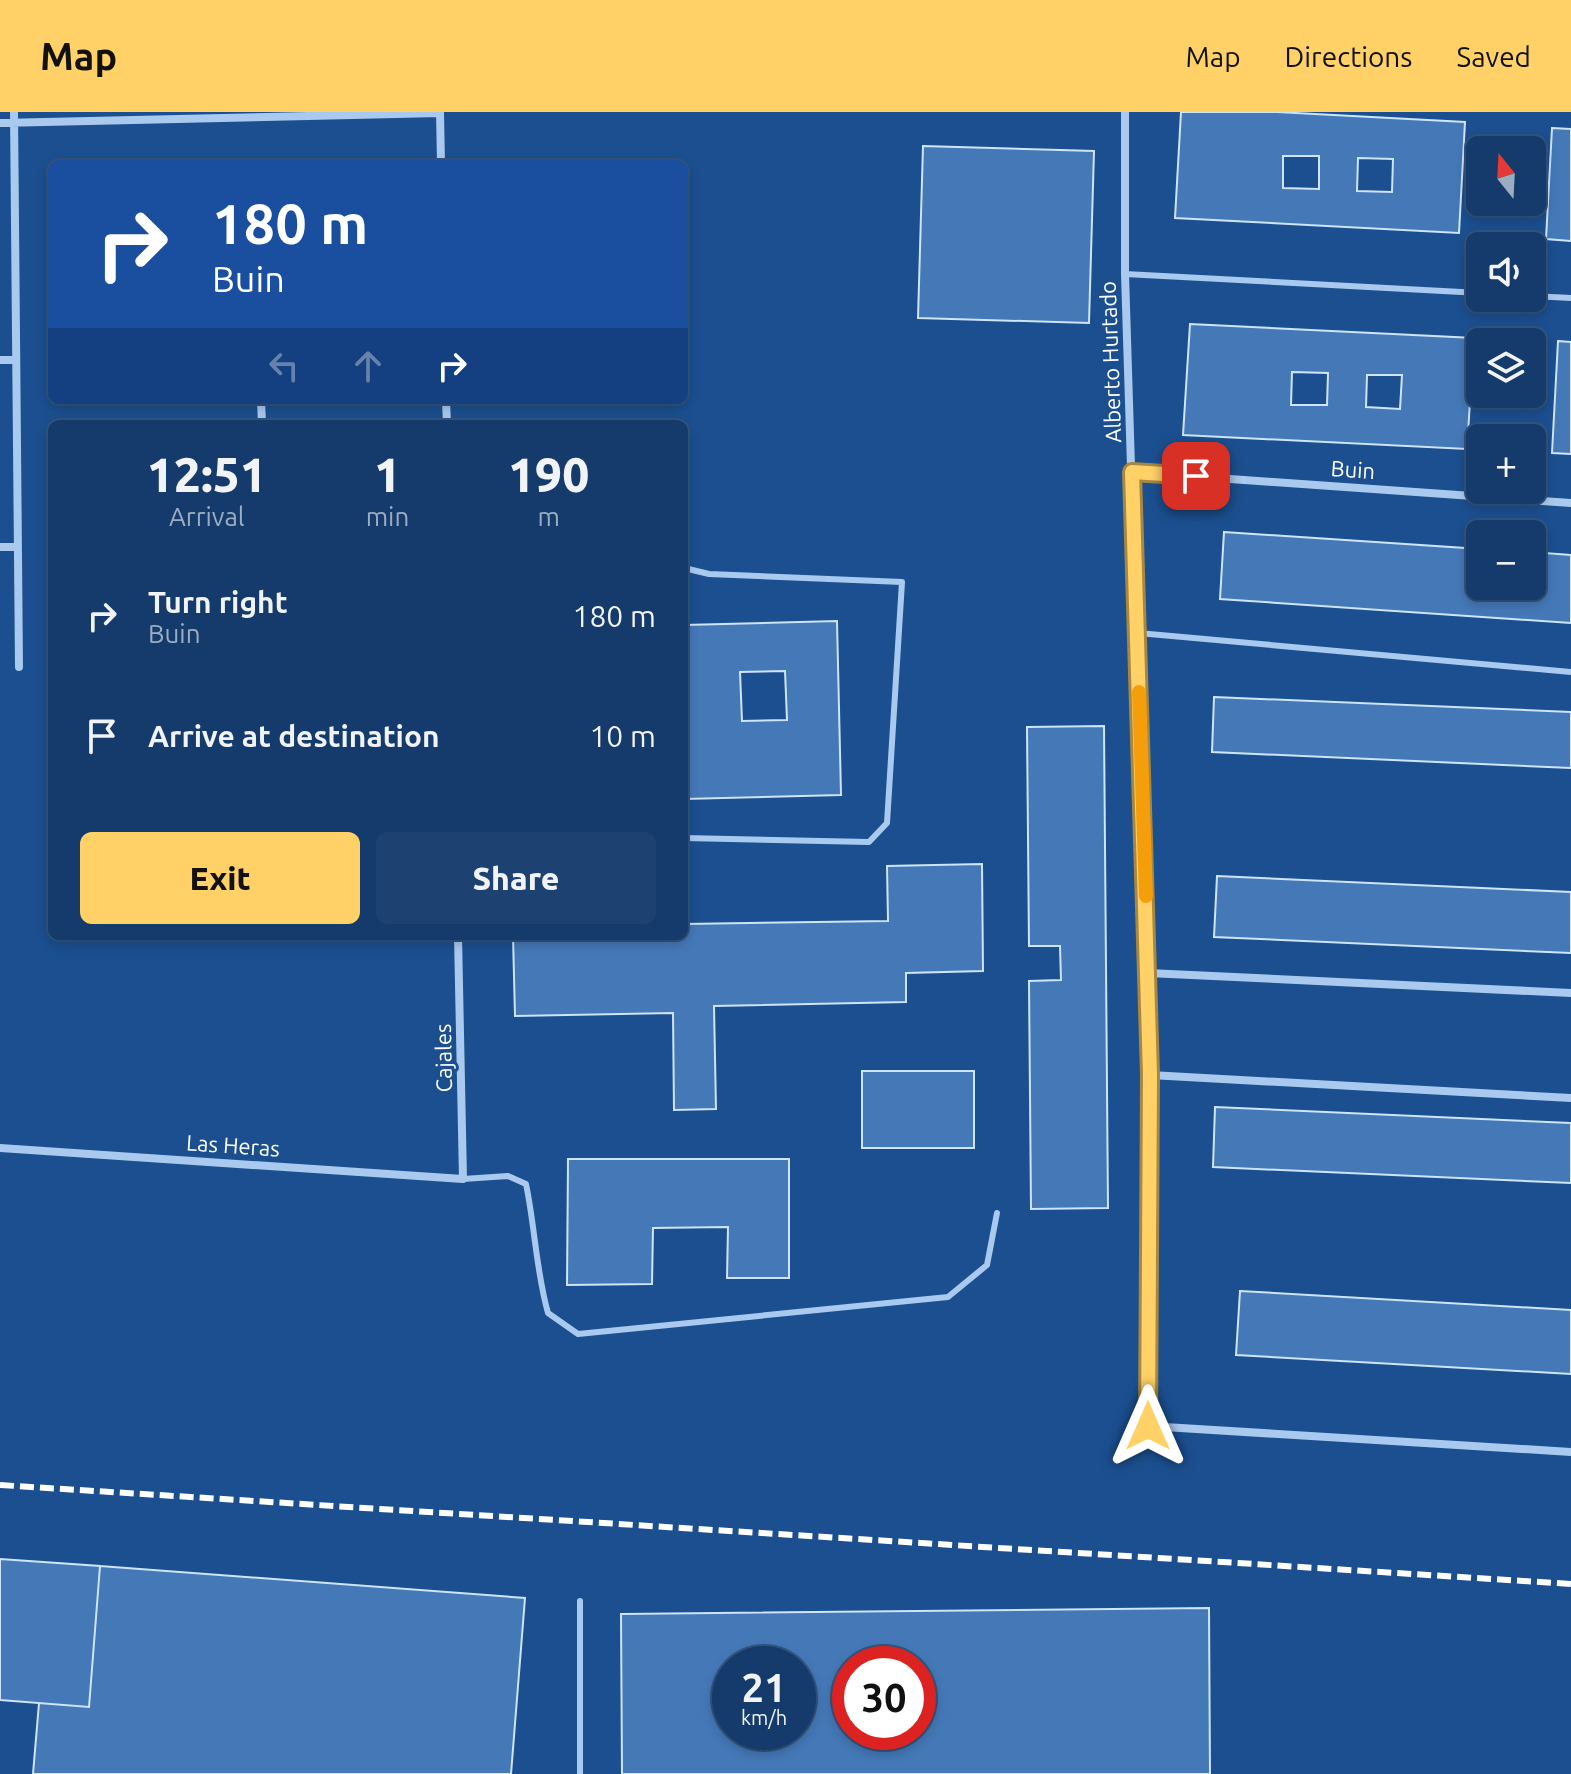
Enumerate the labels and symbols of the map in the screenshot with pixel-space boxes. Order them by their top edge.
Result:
north arrow [1466,136,1546,216]
street label: Alberto Hurtado [1095,281,1125,443]
pin [1162,442,1230,510]
street label: Buin [1330,455,1376,483]
street label: Cajales [430,1023,456,1093]
street label: Las Heras [185,1129,281,1161]
position arrow [1106,1384,1190,1468]
speed limit sign: 30 [832,1646,936,1750]

